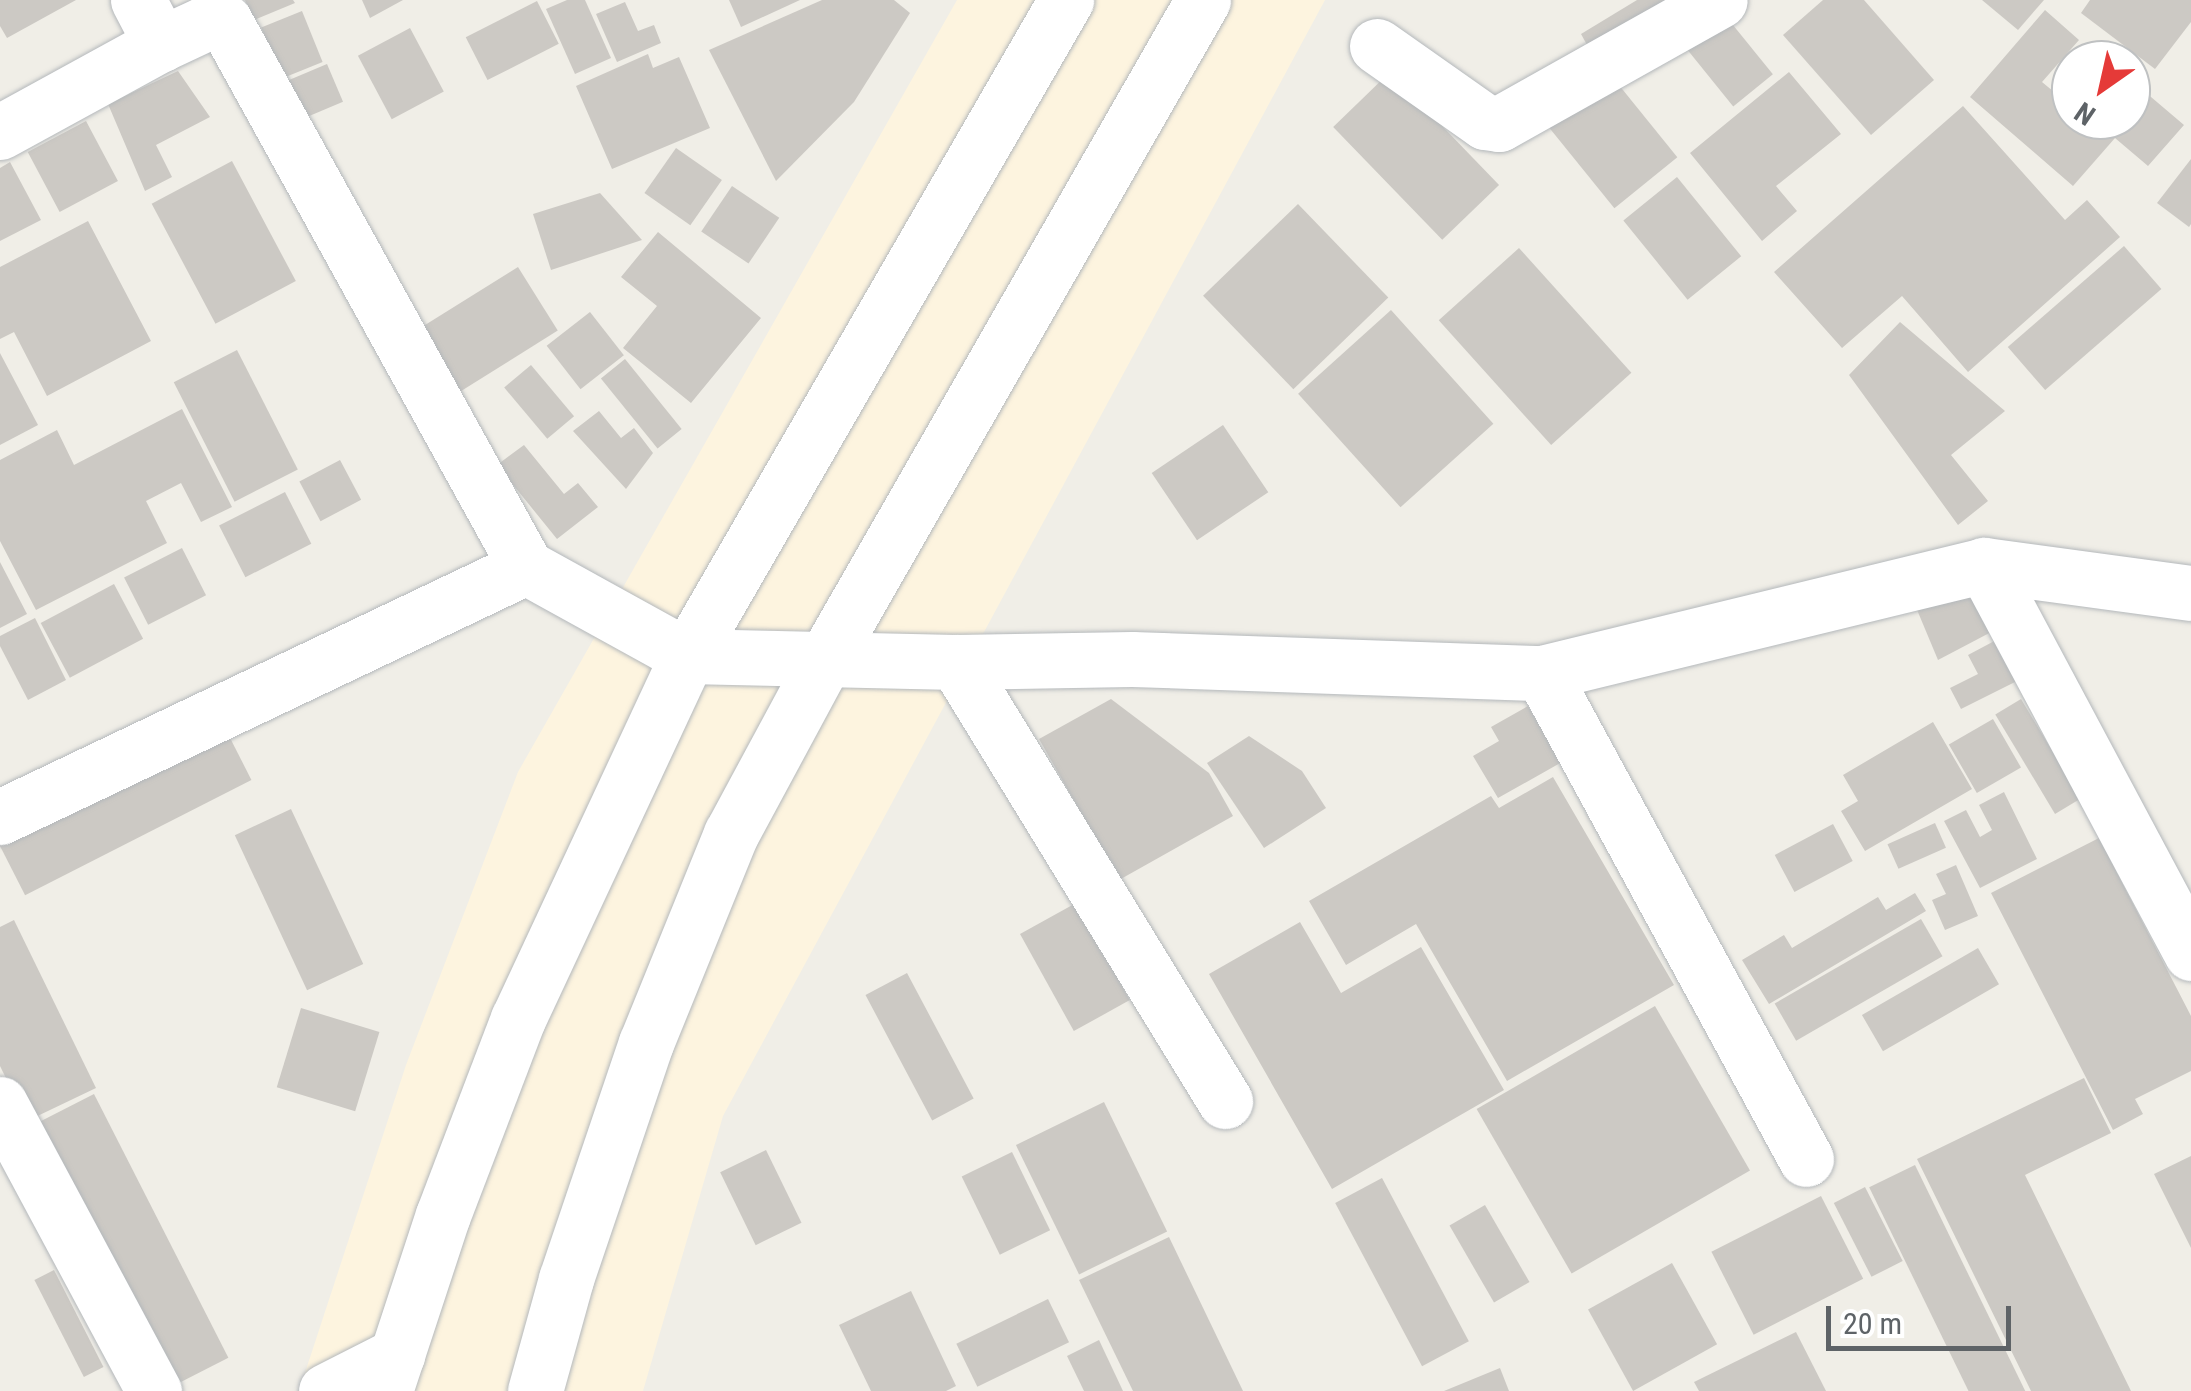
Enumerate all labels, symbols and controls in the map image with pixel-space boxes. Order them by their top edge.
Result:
north arrow [2051,40,2151,140]
text: N [2069,95,2101,132]
scale bar [1831,1286,2016,1348]
text: 20 m [1843,1306,1902,1341]

